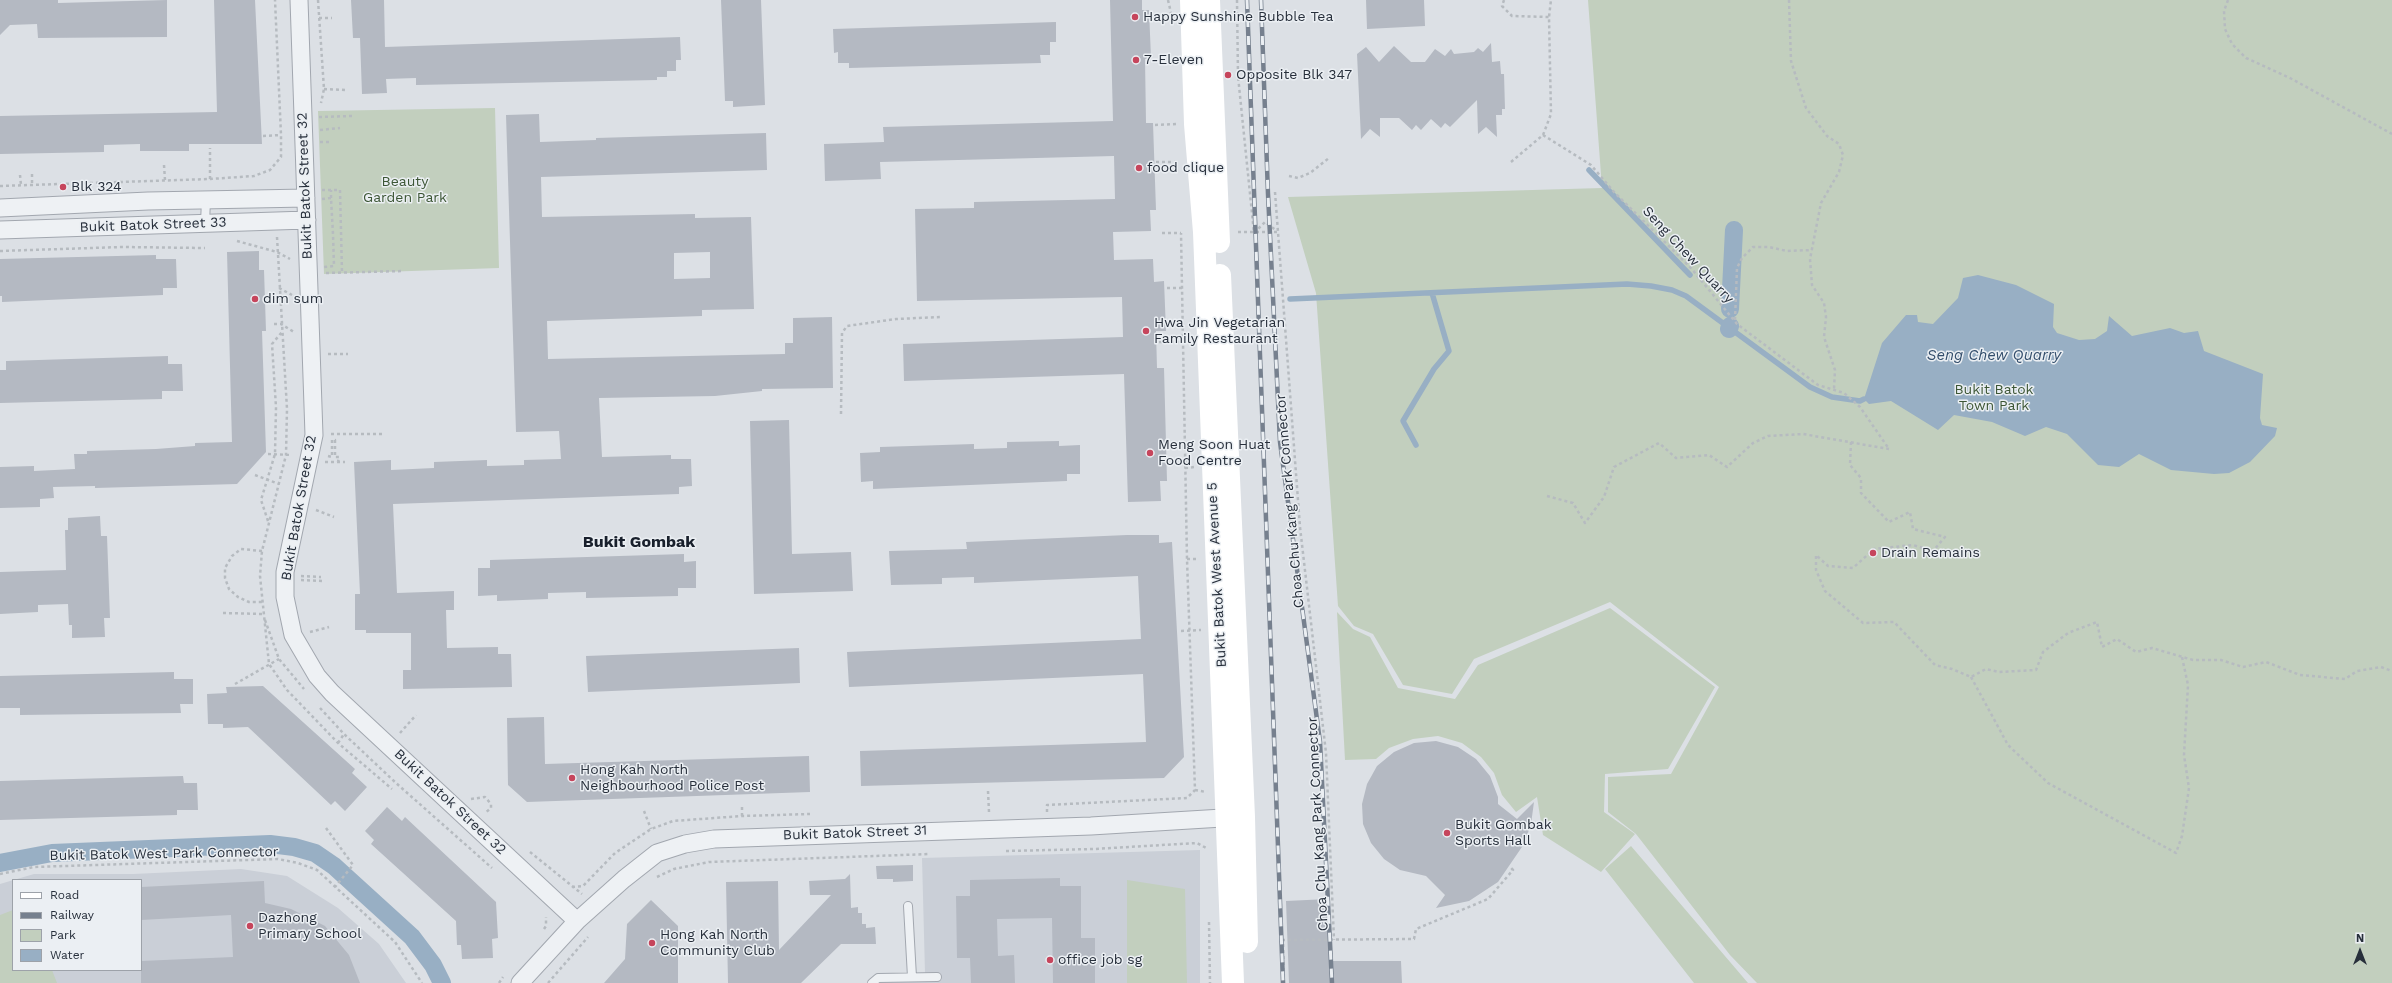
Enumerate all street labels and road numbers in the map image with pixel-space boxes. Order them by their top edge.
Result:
street label: Bukit Batok Street 32 [294,112,316,260]
street label: Seng Chew Quarry [1639,203,1737,307]
street label: Bukit Batok Street 33 [79,214,227,236]
street label: Choa Chu Kang Park Connector [1272,393,1308,609]
street label: Bukit Batok Street 32 [278,434,320,582]
street label: Bukit Batok West Avenue 5 [1204,482,1230,668]
street label: Choa Chu Kang Park Connector [1304,716,1332,932]
street label: Bukit Batok Street 32 [390,746,510,858]
street label: Bukit Batok Street 31 [783,822,927,844]
street label: Bukit Batok West Park Connector [49,844,279,864]

